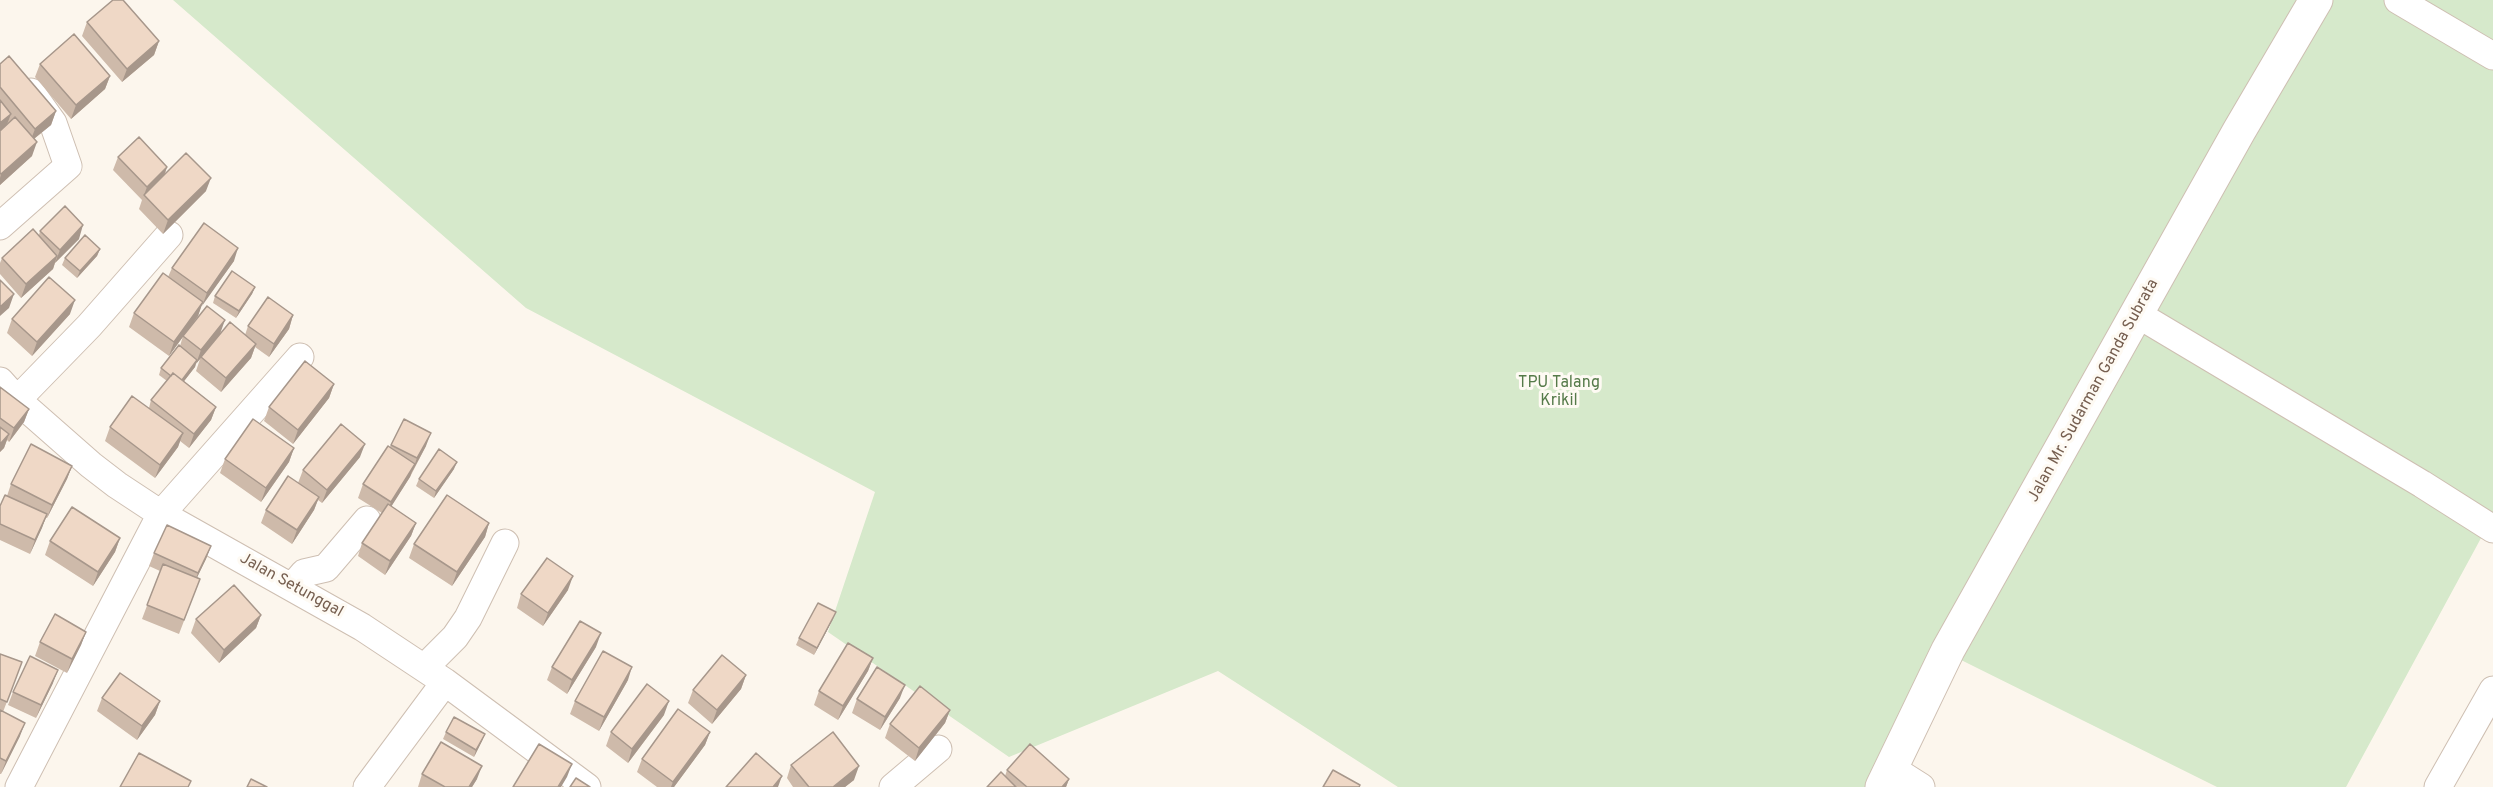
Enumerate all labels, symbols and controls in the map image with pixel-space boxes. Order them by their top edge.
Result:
street label: Jalan Mr. Sudarman Ganda Subrata [2025,276,2163,506]
park label: TPU Talang Krikil [1518,374,1600,412]
street label: Jalan Setunggal [236,550,346,622]

